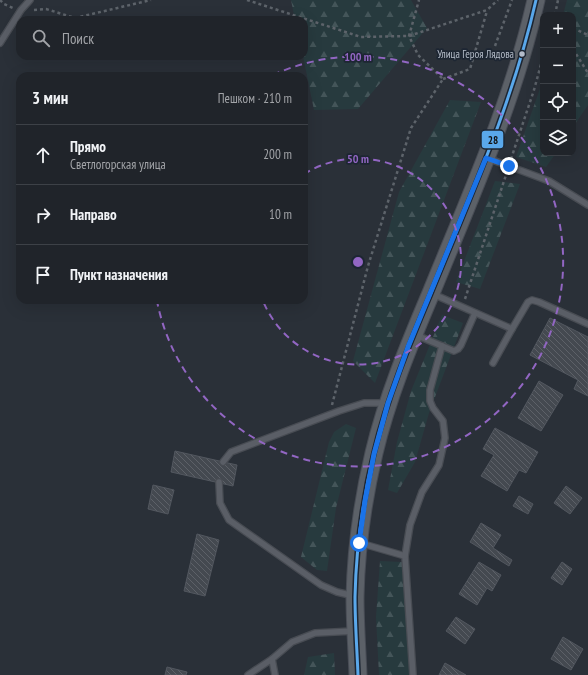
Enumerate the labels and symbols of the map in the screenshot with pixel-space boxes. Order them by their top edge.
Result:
place label: Улица Героя Лядова [437,47,514,61]
text: 100 m [344,49,372,64]
marker: Улица Героя Лядова [517,49,527,59]
line badge: 28 [481,130,504,149]
text: 28 [488,133,498,147]
text: 50 m [347,151,369,166]
route end [500,157,518,175]
centre of rings [351,255,365,269]
route start [350,534,368,552]

